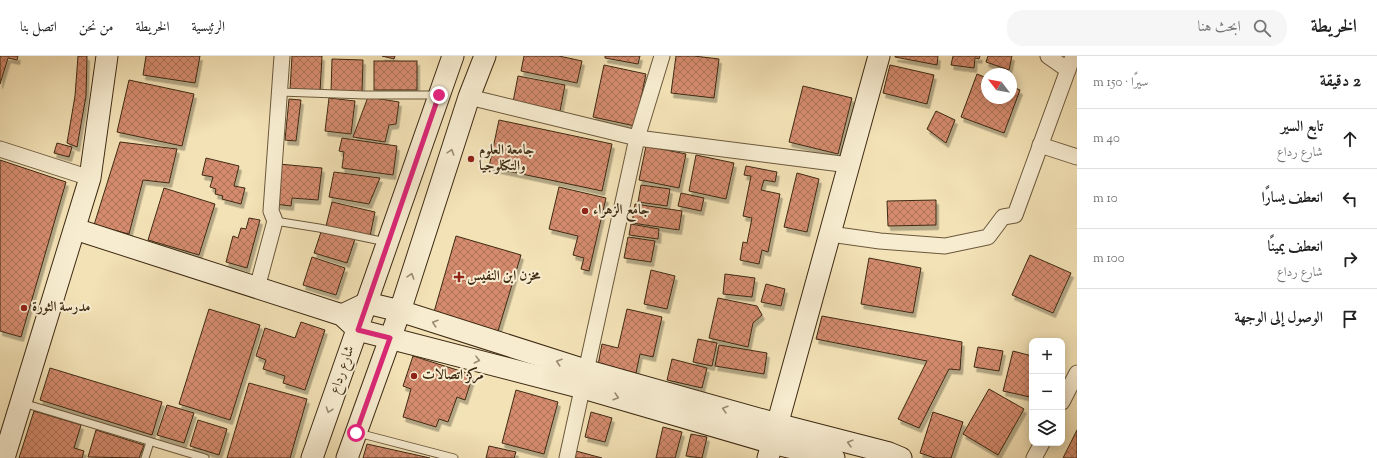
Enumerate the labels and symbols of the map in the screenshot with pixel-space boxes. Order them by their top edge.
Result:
north arrow [981,68,1017,104]
route end [430,86,448,104]
place label: جامعة العلوم والتكنلوجيا [479,141,535,177]
one-way arrow [447,149,455,156]
marker: جامعة العلوم والتكنلوجيا [466,154,476,164]
place label: جامع الزهراء [593,201,650,222]
marker: جامع الزهراء [580,206,590,216]
place label: مخزن ابن النفيس [467,267,541,287]
marker: مخزن ابن النفيس [454,272,464,282]
one-way arrow [406,273,415,280]
place label: مدرسة الثورة [32,298,90,318]
marker: مدرسة الثورة [19,303,29,313]
one-way arrow [432,319,439,328]
street label: شارع رداع [325,343,361,397]
one-way arrow [473,356,480,364]
one-way arrow [556,358,563,367]
place label: مركز اتصالات [422,366,484,386]
marker: مركز اتصالات [409,371,419,381]
one-way arrow [612,392,619,401]
one-way arrow [721,405,728,414]
one-way arrow [326,406,334,413]
route start [347,424,365,442]
one-way arrow [847,439,854,448]

